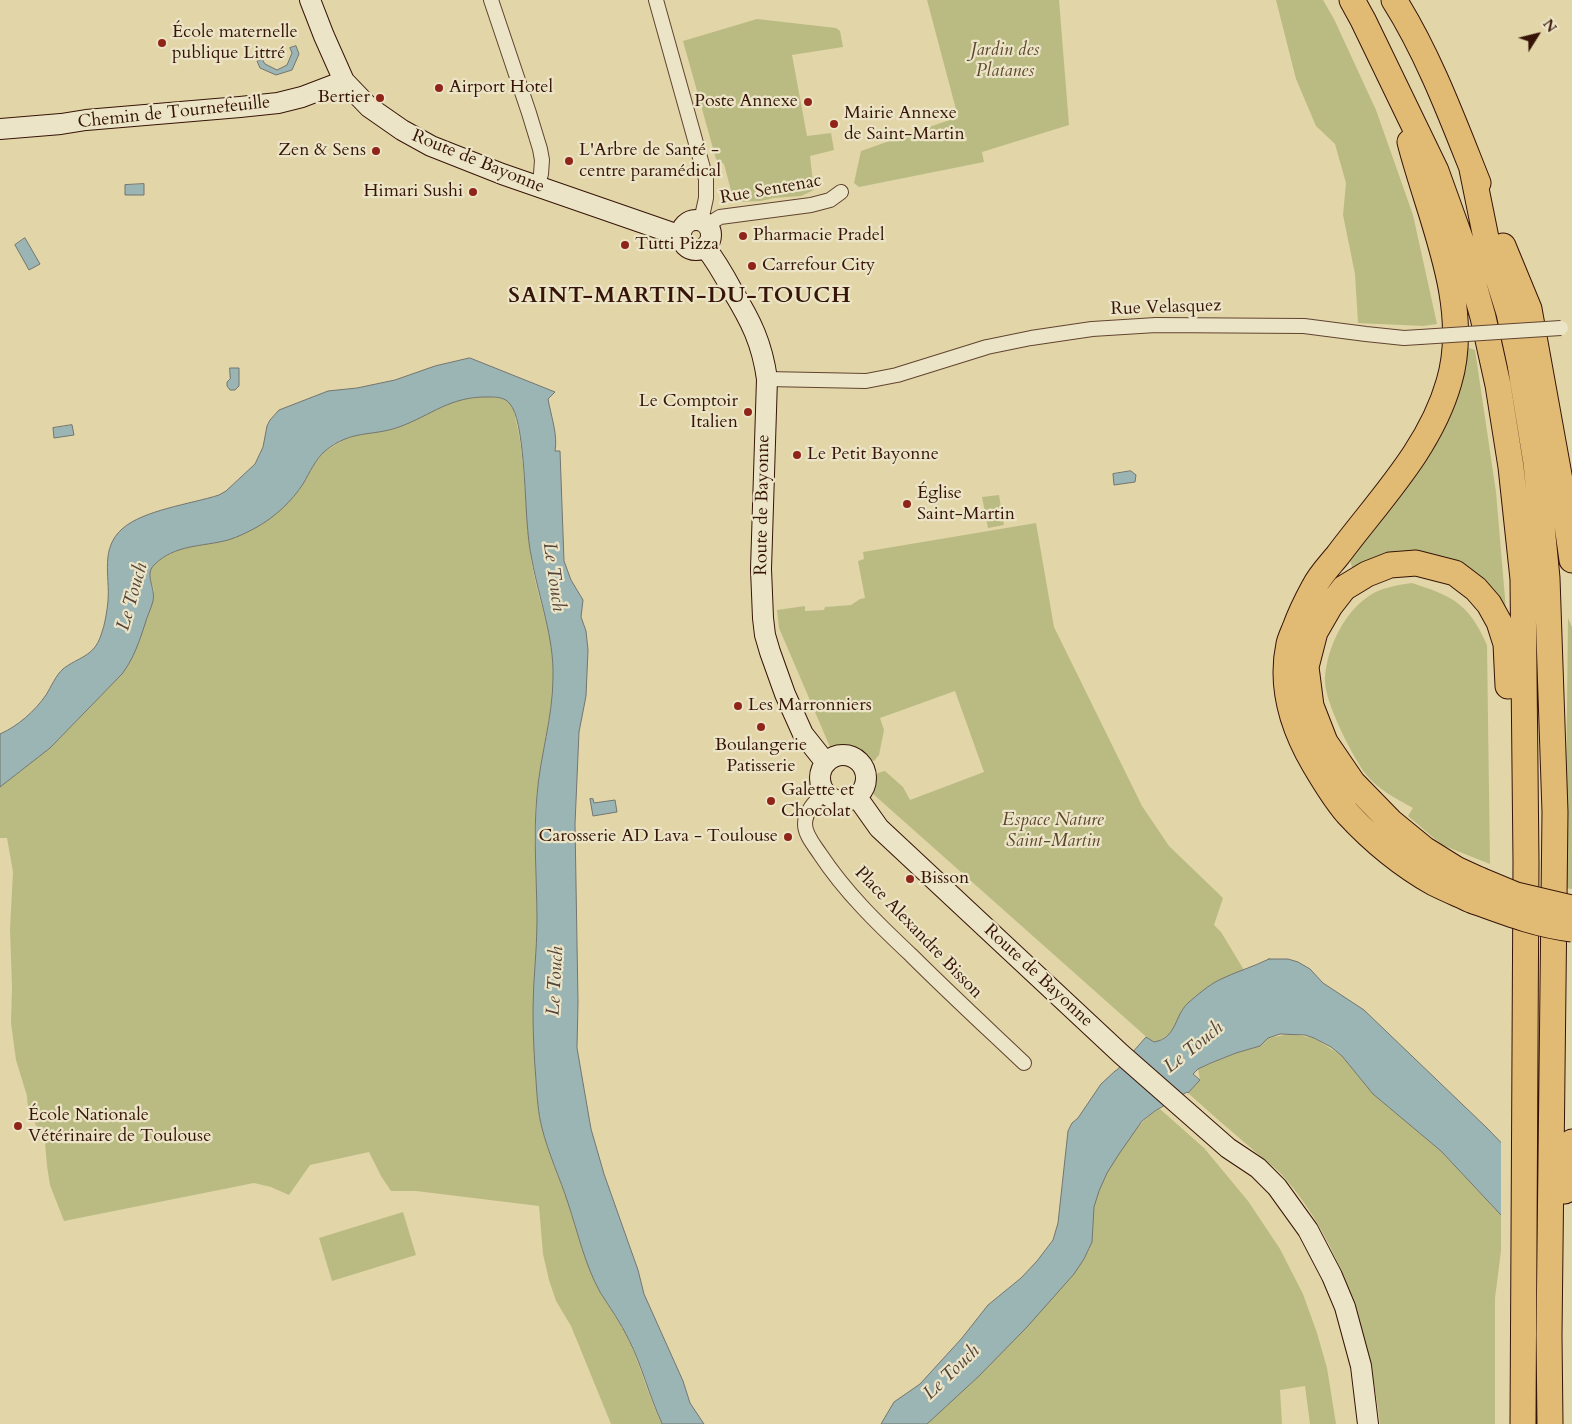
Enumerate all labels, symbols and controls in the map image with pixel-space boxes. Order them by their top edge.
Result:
north arrow [1512,10,1562,60]
text: N [1538,15,1561,36]
place label: École maternelle publique Littré [172,22,298,64]
marker: École maternelle publique Littré [156,37,168,49]
park label: Jardin des Platanes [971,40,1039,82]
place label: Airport Hotel [449,77,553,99]
marker: Airport Hotel [433,82,445,94]
place label: Bertier [318,87,370,109]
place label: Poste Annexe [694,91,798,113]
street label: Chemin de Tournefeuille [77,92,271,134]
marker: Bertier [374,92,386,104]
marker: Poste Annexe [802,96,814,108]
place label: Mairie Annexe de Saint-Martin [844,103,965,146]
marker: Mairie Annexe de Saint-Martin [828,118,840,130]
street label: Route de Bayonne [408,126,548,198]
place label: Zen & Sens [278,140,366,162]
place label: L'Arbre de Santé - centre paramédical [579,140,721,182]
marker: Zen & Sens [370,145,382,157]
marker: L'Arbre de Santé - centre paramédical [563,155,575,167]
street label: Rue Sentenac [718,170,824,210]
place label: Himari Sushi [364,181,463,203]
marker: Himari Sushi [467,186,479,198]
place label: Pharmacie Pradel [753,225,884,247]
marker: Pharmacie Pradel [737,230,749,242]
place label: Tutti Pizza [635,234,719,256]
marker: Tutti Pizza [619,239,631,251]
place label: Carrefour City [762,255,875,277]
marker: Carrefour City [746,260,758,272]
district label: SAINT-MARTIN-DU-TOUCH [506,284,854,310]
street label: Rue Velasquez [1110,295,1222,321]
place label: Le Comptoir Italien [639,391,738,434]
marker: Le Comptoir Italien [742,406,754,418]
street label: Route de Bayonne [751,434,775,576]
place label: Le Petit Bayonne [807,444,939,466]
marker: Le Petit Bayonne [791,449,803,461]
place label: Église Saint-Martin [917,483,1015,526]
marker: Église Saint-Martin [901,498,913,510]
water label: Le Touch [537,541,569,613]
water label: Le Touch [112,560,154,634]
place label: Les Marronniers [748,695,872,717]
marker: Les Marronniers [732,700,744,712]
marker: Boulangerie Patisserie [755,721,767,733]
place label: Boulangerie Patisserie [715,735,807,778]
place label: Galette et Chocolat [781,780,854,822]
marker: Galette et Chocolat [765,795,777,807]
park label: Espace Nature Saint-Martin [1002,810,1104,852]
place label: Carosserie AD Lava - Toulouse [539,826,778,848]
marker: Carosserie AD Lava - Toulouse [782,831,794,843]
street label: Place Alexandre Bisson [849,862,987,1004]
place label: Bisson [920,868,969,890]
marker: Bisson [904,873,916,885]
street label: Route de Bayonne [979,920,1097,1032]
water label: Le Touch [543,946,569,1016]
water label: Le Touch [1160,1017,1228,1079]
place label: École Nationale Vétérinaire de Toulouse [28,1105,211,1148]
marker: École Nationale Vétérinaire de Toulouse [12,1120,24,1132]
water label: Le Touch [919,1341,985,1405]

